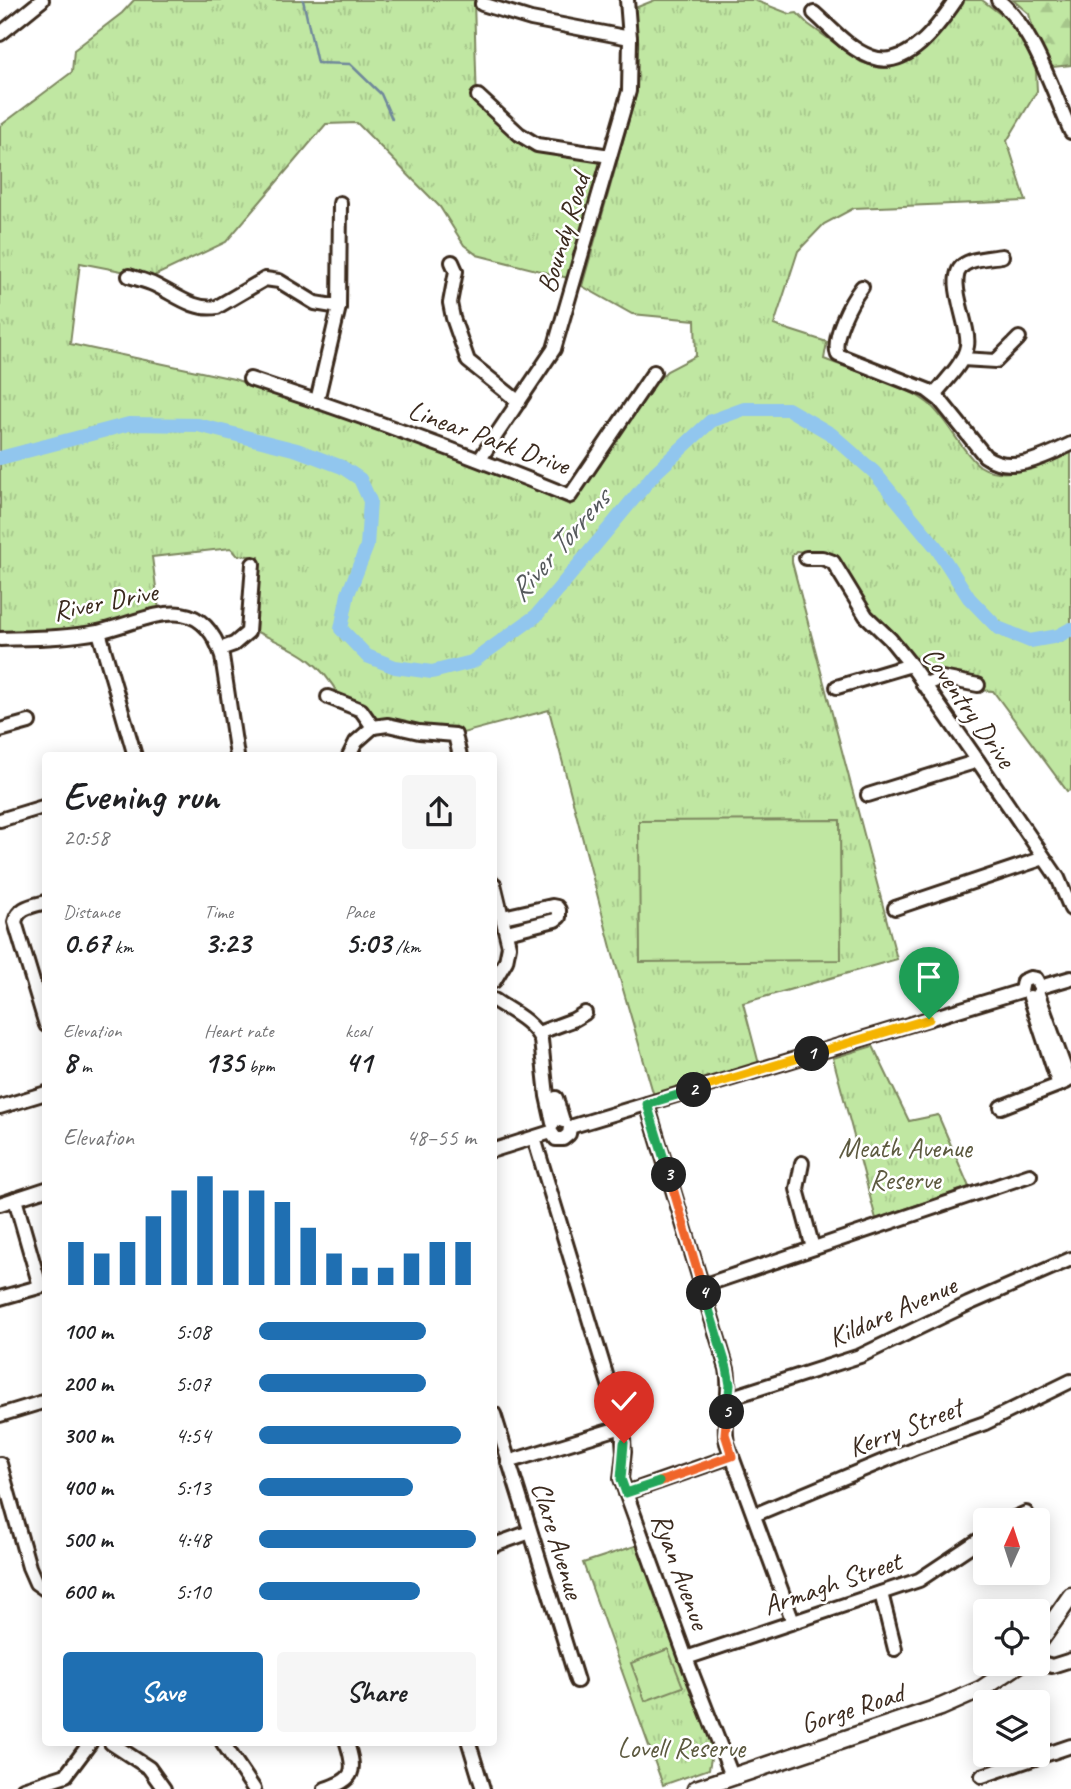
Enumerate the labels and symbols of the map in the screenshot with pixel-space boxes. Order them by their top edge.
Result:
street label: Boundy Road [528,165,599,297]
street label: Linear Park Drive [404,392,576,483]
water label: River Torrens [500,477,621,609]
street label: River Drive [50,573,162,628]
street label: Coventry Drive [915,640,1025,776]
pin [899,947,959,1019]
pin: 1 [794,1036,830,1072]
pin: 2 [676,1072,712,1108]
park label: Meath Avenue Reserve [838,1130,974,1197]
pin: 3 [652,1158,686,1192]
street label: Kildare Avenue [822,1266,963,1355]
pin: 4 [686,1276,722,1310]
pin [594,1371,654,1443]
street label: Kerry Street [843,1388,970,1465]
pin: 5 [710,1394,744,1430]
street label: Clare Avenue [524,1477,593,1605]
street label: Ryan Avenue [644,1508,719,1635]
north arrow [973,1508,1050,1586]
street label: Armagh Street [759,1542,908,1623]
street label: Gorge Road [796,1674,912,1741]
park label: Lovell Reserve [617,1730,747,1765]

